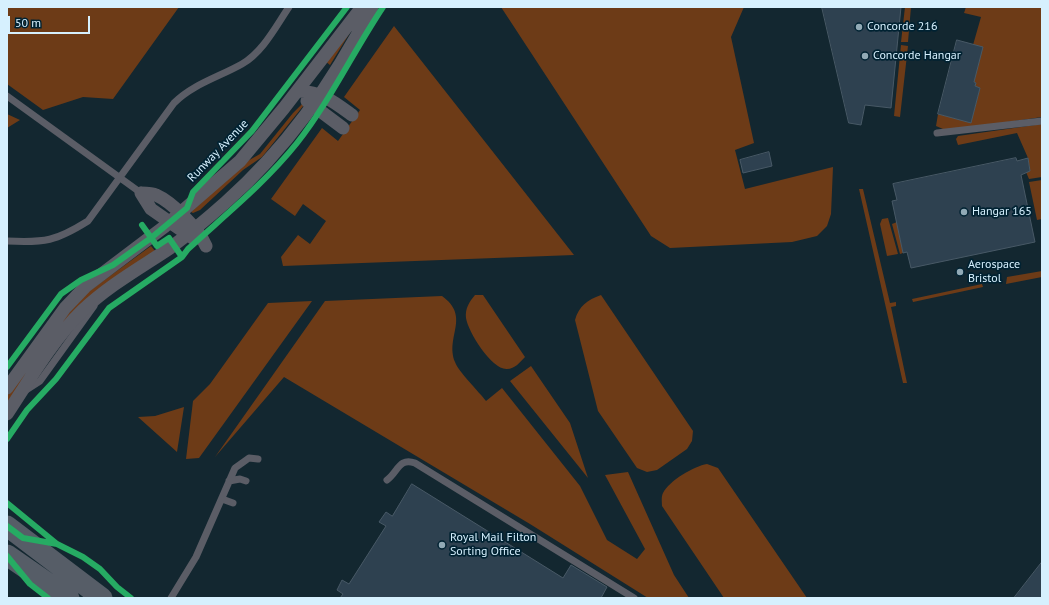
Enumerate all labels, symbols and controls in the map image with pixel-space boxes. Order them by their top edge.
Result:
scale bar [10,8,92,34]
text: 50 m [15,15,41,30]
place label: Concorde 216 [867,20,937,34]
marker: Concorde 216 [854,22,864,32]
place label: Concorde Hangar [873,49,961,63]
marker: Concorde Hangar [860,51,870,61]
street label: Runway Avenue [185,117,251,185]
place label: Hangar 165 [972,205,1032,219]
marker: Hangar 165 [959,207,969,217]
place label: Aerospace Bristol [968,258,1020,286]
marker: Aerospace Bristol [955,267,965,277]
place label: Royal Mail Filton Sorting Office [450,531,536,559]
marker: Royal Mail Filton Sorting Office [437,540,447,550]

